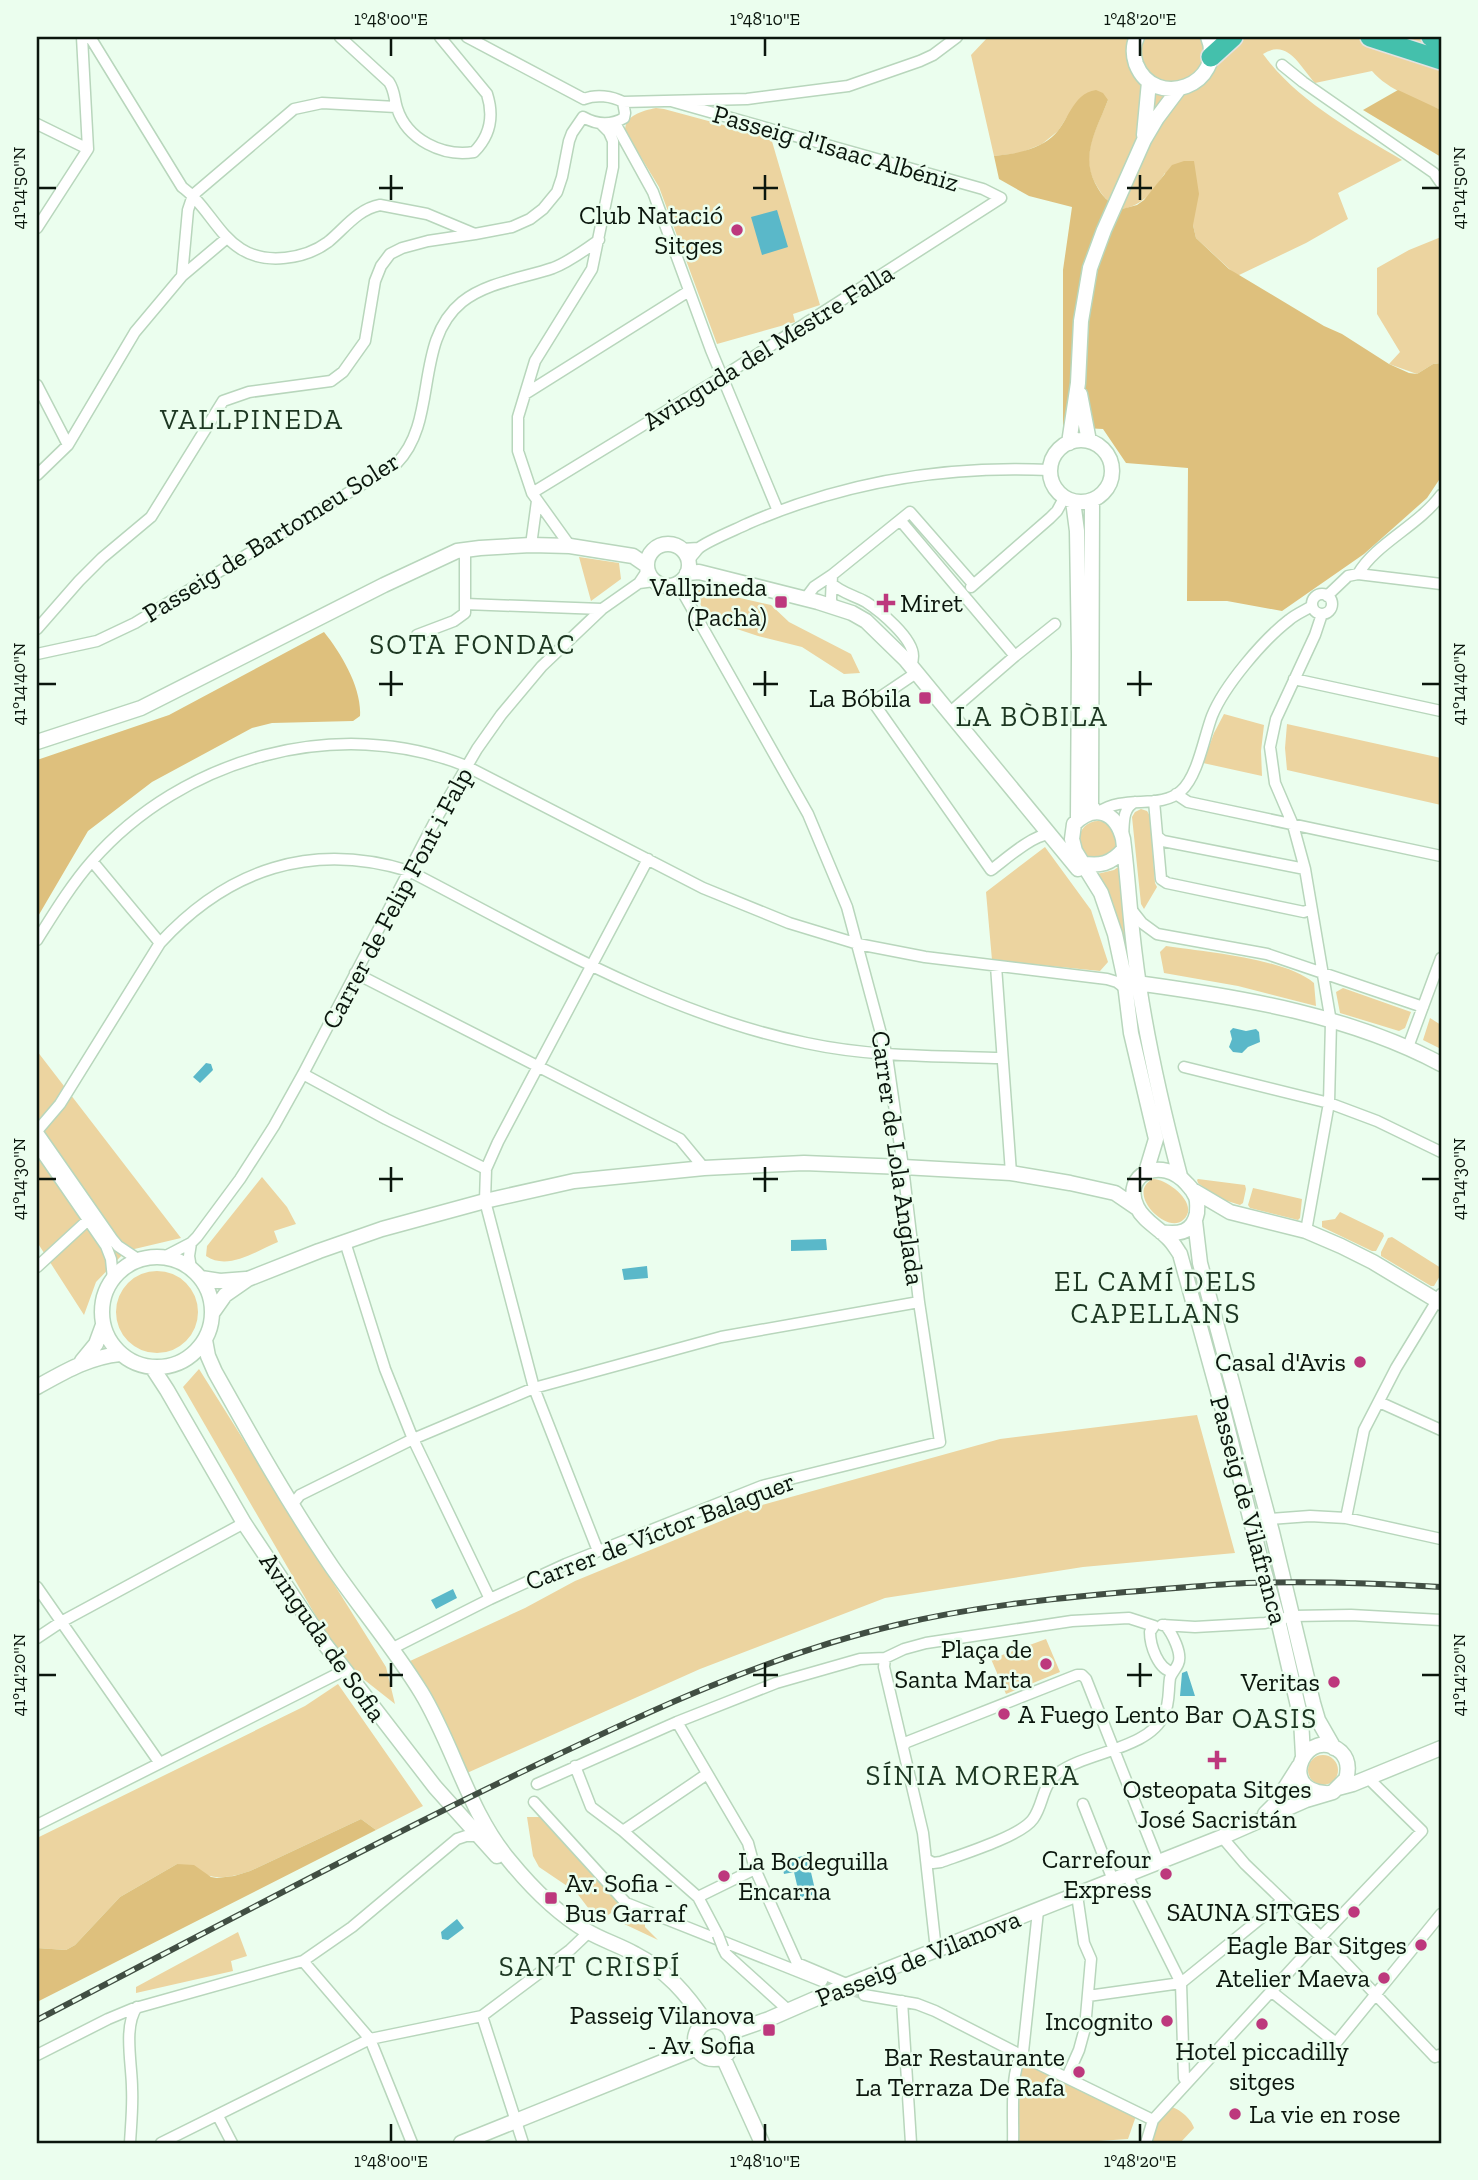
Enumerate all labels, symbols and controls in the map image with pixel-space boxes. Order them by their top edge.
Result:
text: 1°48'00"E [354,8,428,30]
text: 1°48'10"E [730,8,800,30]
text: 1°48'20"E [1104,8,1176,30]
street label: Passeig d'Isaac Albéniz [709,98,963,198]
text: 41°14'50"N [8,147,30,229]
text: 41°14'50"N [1448,147,1470,229]
place label: Club Natació Sitges [579,199,723,261]
marker: Club Natació Sitges [729,222,745,238]
street label: Avinguda del Mestre Falla [637,256,900,437]
district label: VALLPINEDA [159,403,344,436]
street label: Passeig de Bartomeu Soler [137,445,405,629]
place label: Vallpineda (Pachà) [649,571,767,633]
place label: Miret [900,587,963,619]
marker: Vallpineda (Pachà) [773,594,789,610]
marker: Miret [878,595,894,611]
district label: SOTA FONDAC [369,628,577,661]
text: 41°14'40"N [8,643,30,725]
text: 41°14'40"N [1448,643,1470,725]
place label: La Bóbila [809,682,911,714]
marker: La Bóbila [917,690,933,706]
district label: LA BÒBILA [955,700,1109,733]
street label: Carrer de Felip Font i Falp [314,762,480,1034]
street label: Carrer de Lola Anglada [864,1029,932,1288]
text: 41°14'30"N [8,1138,30,1220]
text: 41°14'30"N [1448,1138,1470,1220]
district label: EL CAMÍ DELS CAPELLANS [1054,1265,1258,1330]
place label: Casal d'Avis [1215,1346,1346,1378]
marker: Casal d'Avis [1352,1354,1368,1370]
street label: Passeig de Vilafranca [1203,1392,1295,1628]
street label: Carrer de Víctor Balaguer [521,1465,799,1597]
street label: Avinguda de Sofia [253,1546,394,1728]
place label: Plaça de Santa Marta [894,1633,1032,1695]
text: 41°14'20"N [8,1634,30,1716]
text: 41°14'20"N [1448,1634,1470,1716]
marker: Plaça de Santa Marta [1038,1656,1054,1672]
place label: Veritas [1240,1666,1320,1698]
marker: Veritas [1326,1674,1342,1690]
place label: A Fuego Lento Bar [1018,1698,1224,1730]
district label: OASIS [1232,1702,1318,1735]
marker: A Fuego Lento Bar [996,1706,1012,1722]
marker: Osteopata Sitges José Sacristán [1207,1750,1227,1770]
district label: SÍNIA MORERA [866,1759,1080,1792]
place label: Osteopata Sitges José Sacristán [1122,1773,1312,1835]
place label: Carrefour Express [1042,1843,1152,1905]
place label: La Bodeguilla Encarna [738,1845,889,1907]
marker: Carrefour Express [1158,1866,1174,1882]
place label: Av. Sofia - Bus Garraf [565,1867,688,1929]
marker: La Bodeguilla Encarna [716,1868,732,1884]
marker: Av. Sofia - Bus Garraf [543,1890,559,1906]
place label: SAUNA SITGES [1166,1896,1340,1928]
street label: Passeig de Vilanova [811,1902,1025,2014]
marker: SAUNA SITGES [1346,1904,1362,1920]
place label: Eagle Bar Sitges [1227,1929,1407,1961]
marker: Eagle Bar Sitges [1413,1937,1429,1953]
district label: SANT CRISPÍ [499,1950,681,1983]
place label: Atelier Maeva [1216,1962,1370,1994]
marker: Atelier Maeva [1376,1970,1392,1986]
place label: Passeig Vilanova - Av. Sofia [569,1999,755,2061]
place label: Incognito [1045,2005,1153,2037]
marker: Incognito [1159,2013,1175,2029]
marker: Hotel piccadilly sitges [1254,2016,1270,2032]
marker: Passeig Vilanova - Av. Sofia [761,2022,777,2038]
place label: Hotel piccadilly sitges [1175,2035,1349,2097]
place label: Bar Restaurante La Terraza De Rafa [855,2041,1065,2103]
marker: Bar Restaurante La Terraza De Rafa [1071,2064,1087,2080]
place label: La vie en rose [1249,2098,1401,2130]
marker: La vie en rose [1227,2106,1243,2122]
text: 1°48'00"E [354,2150,428,2172]
text: 1°48'10"E [730,2150,800,2172]
text: 1°48'20"E [1104,2150,1176,2172]

